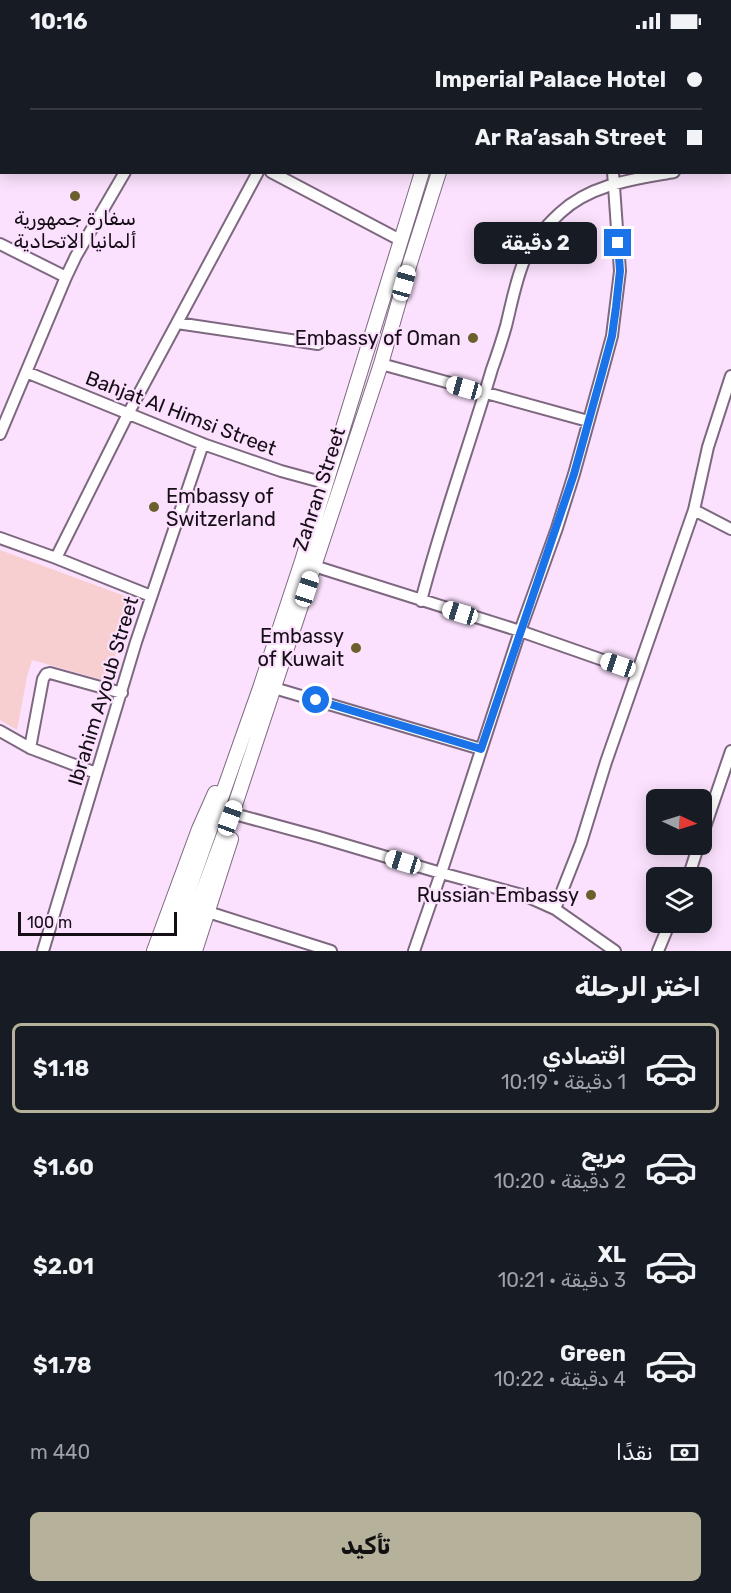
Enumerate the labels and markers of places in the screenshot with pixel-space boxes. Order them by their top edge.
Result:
marker: سفارة جمهورية ألمانيا الاتحادية [68,189,82,203]
place label: سفارة جمهورية ألمانيا الاتحادية [14,206,136,253]
place label: Embassy of Oman [295,326,461,350]
marker: Embassy of Oman [466,331,480,345]
place label: Embassy of Switzerland [166,484,276,531]
marker: Embassy of Switzerland [147,500,161,514]
place label: Embassy of Kuwait [257,624,344,671]
marker: Embassy of Kuwait [349,641,363,655]
place label: Russian Embassy [417,883,579,907]
marker: Russian Embassy [584,888,598,902]

